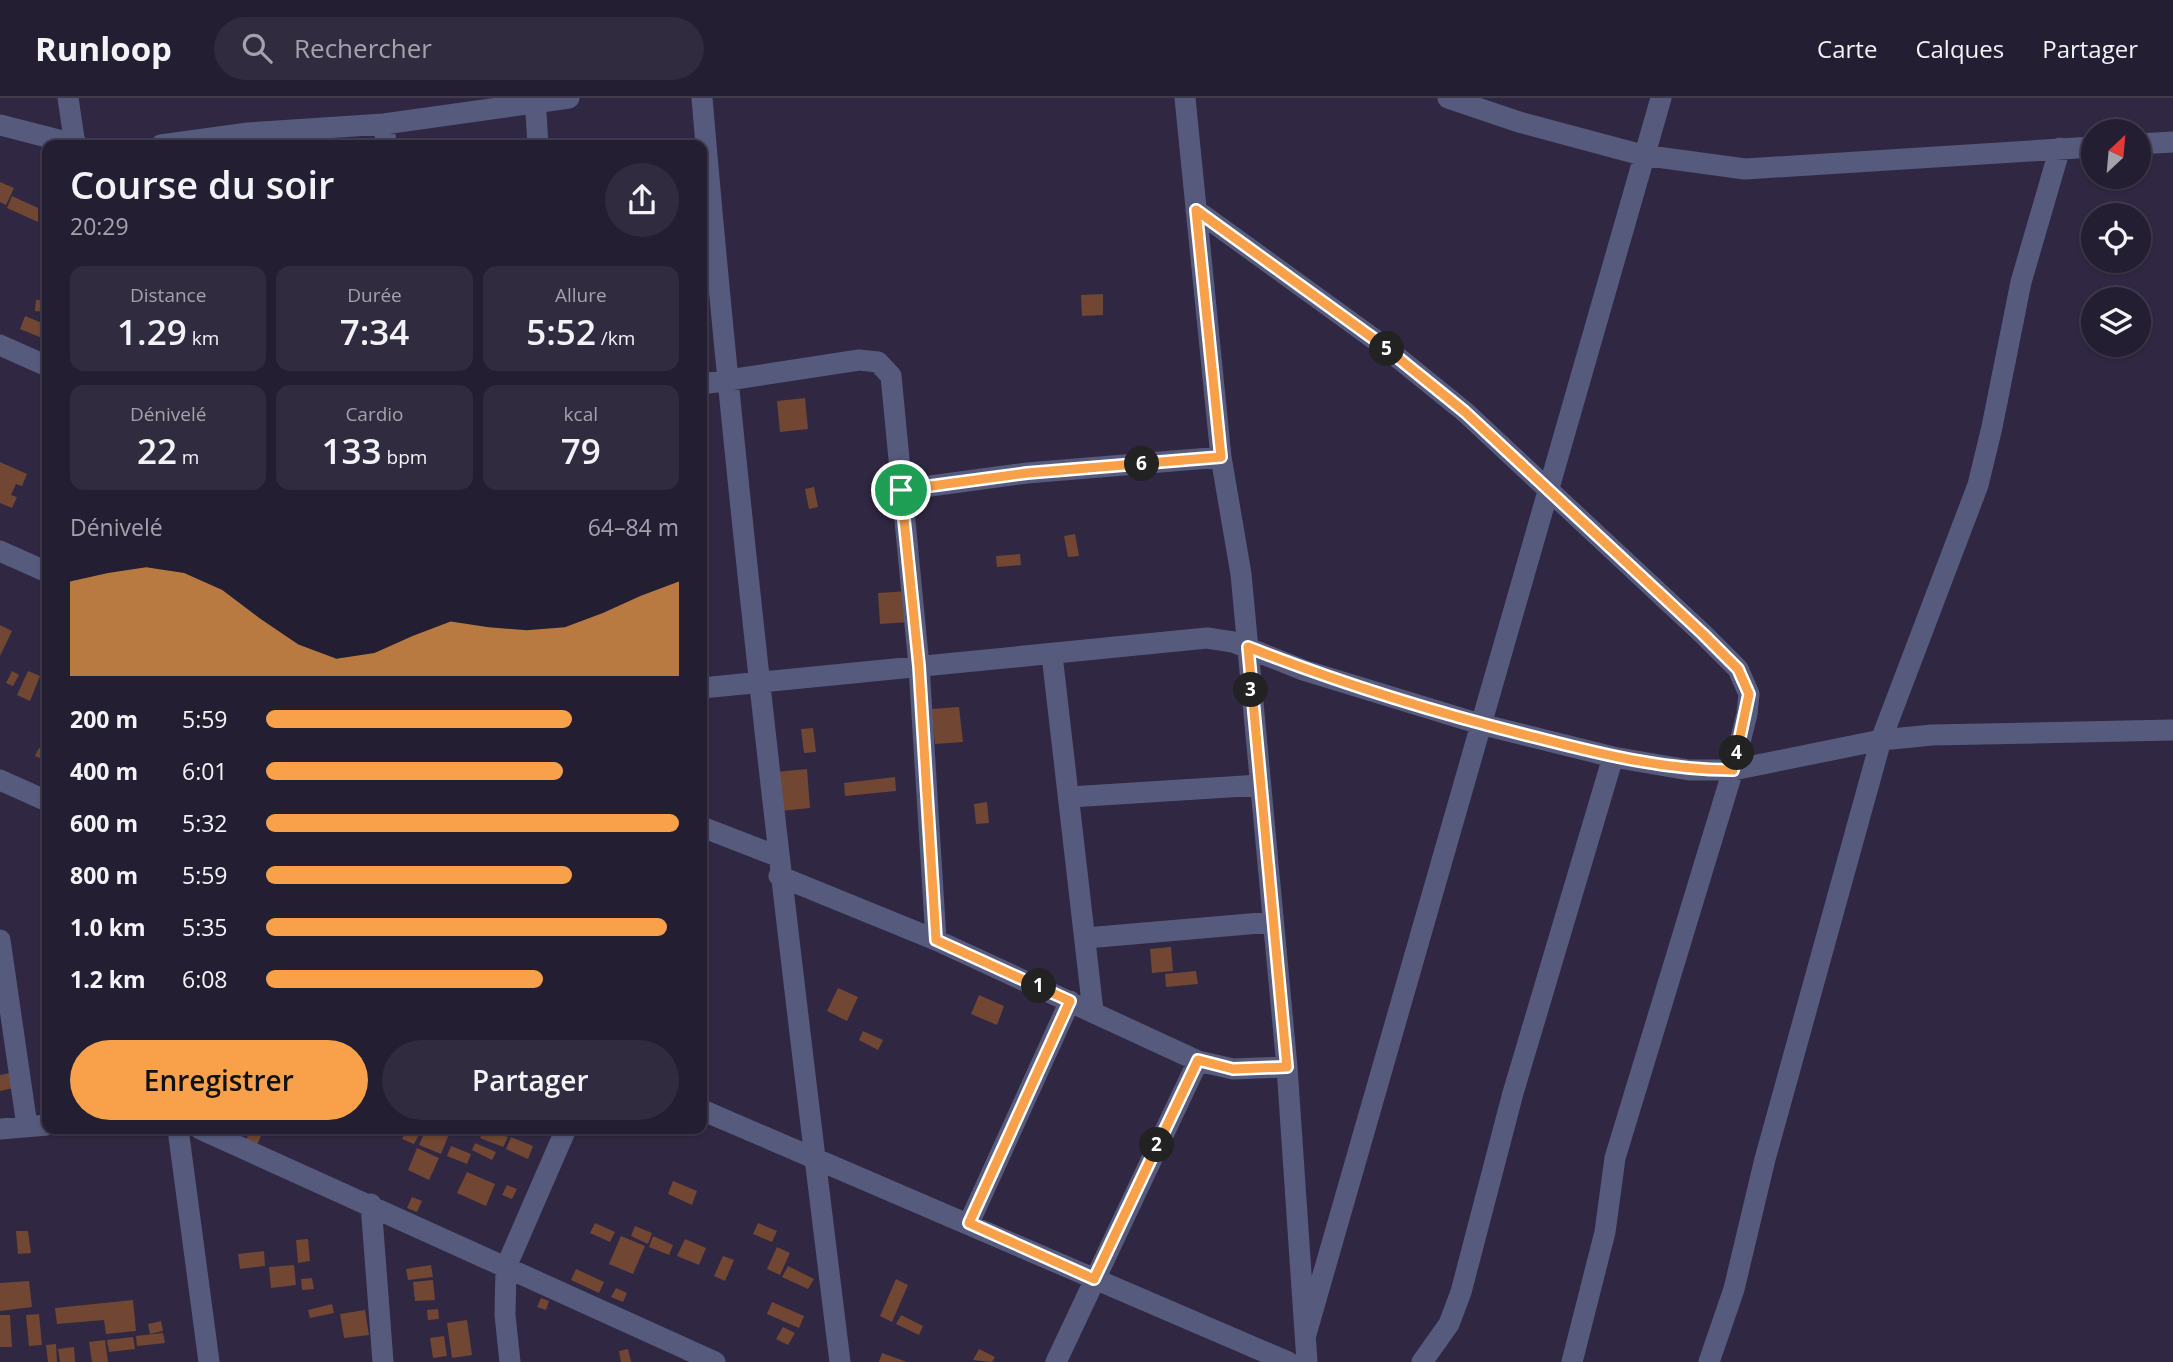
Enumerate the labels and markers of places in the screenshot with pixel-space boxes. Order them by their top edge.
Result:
pin: 5 [1370,331,1404,366]
pin: 6 [1124,446,1160,482]
pin [871,460,931,520]
pin: 3 [1234,672,1268,708]
pin: 4 [1720,736,1754,770]
pin: 1 [1021,968,1056,1004]
pin: 2 [1140,1128,1174,1162]

